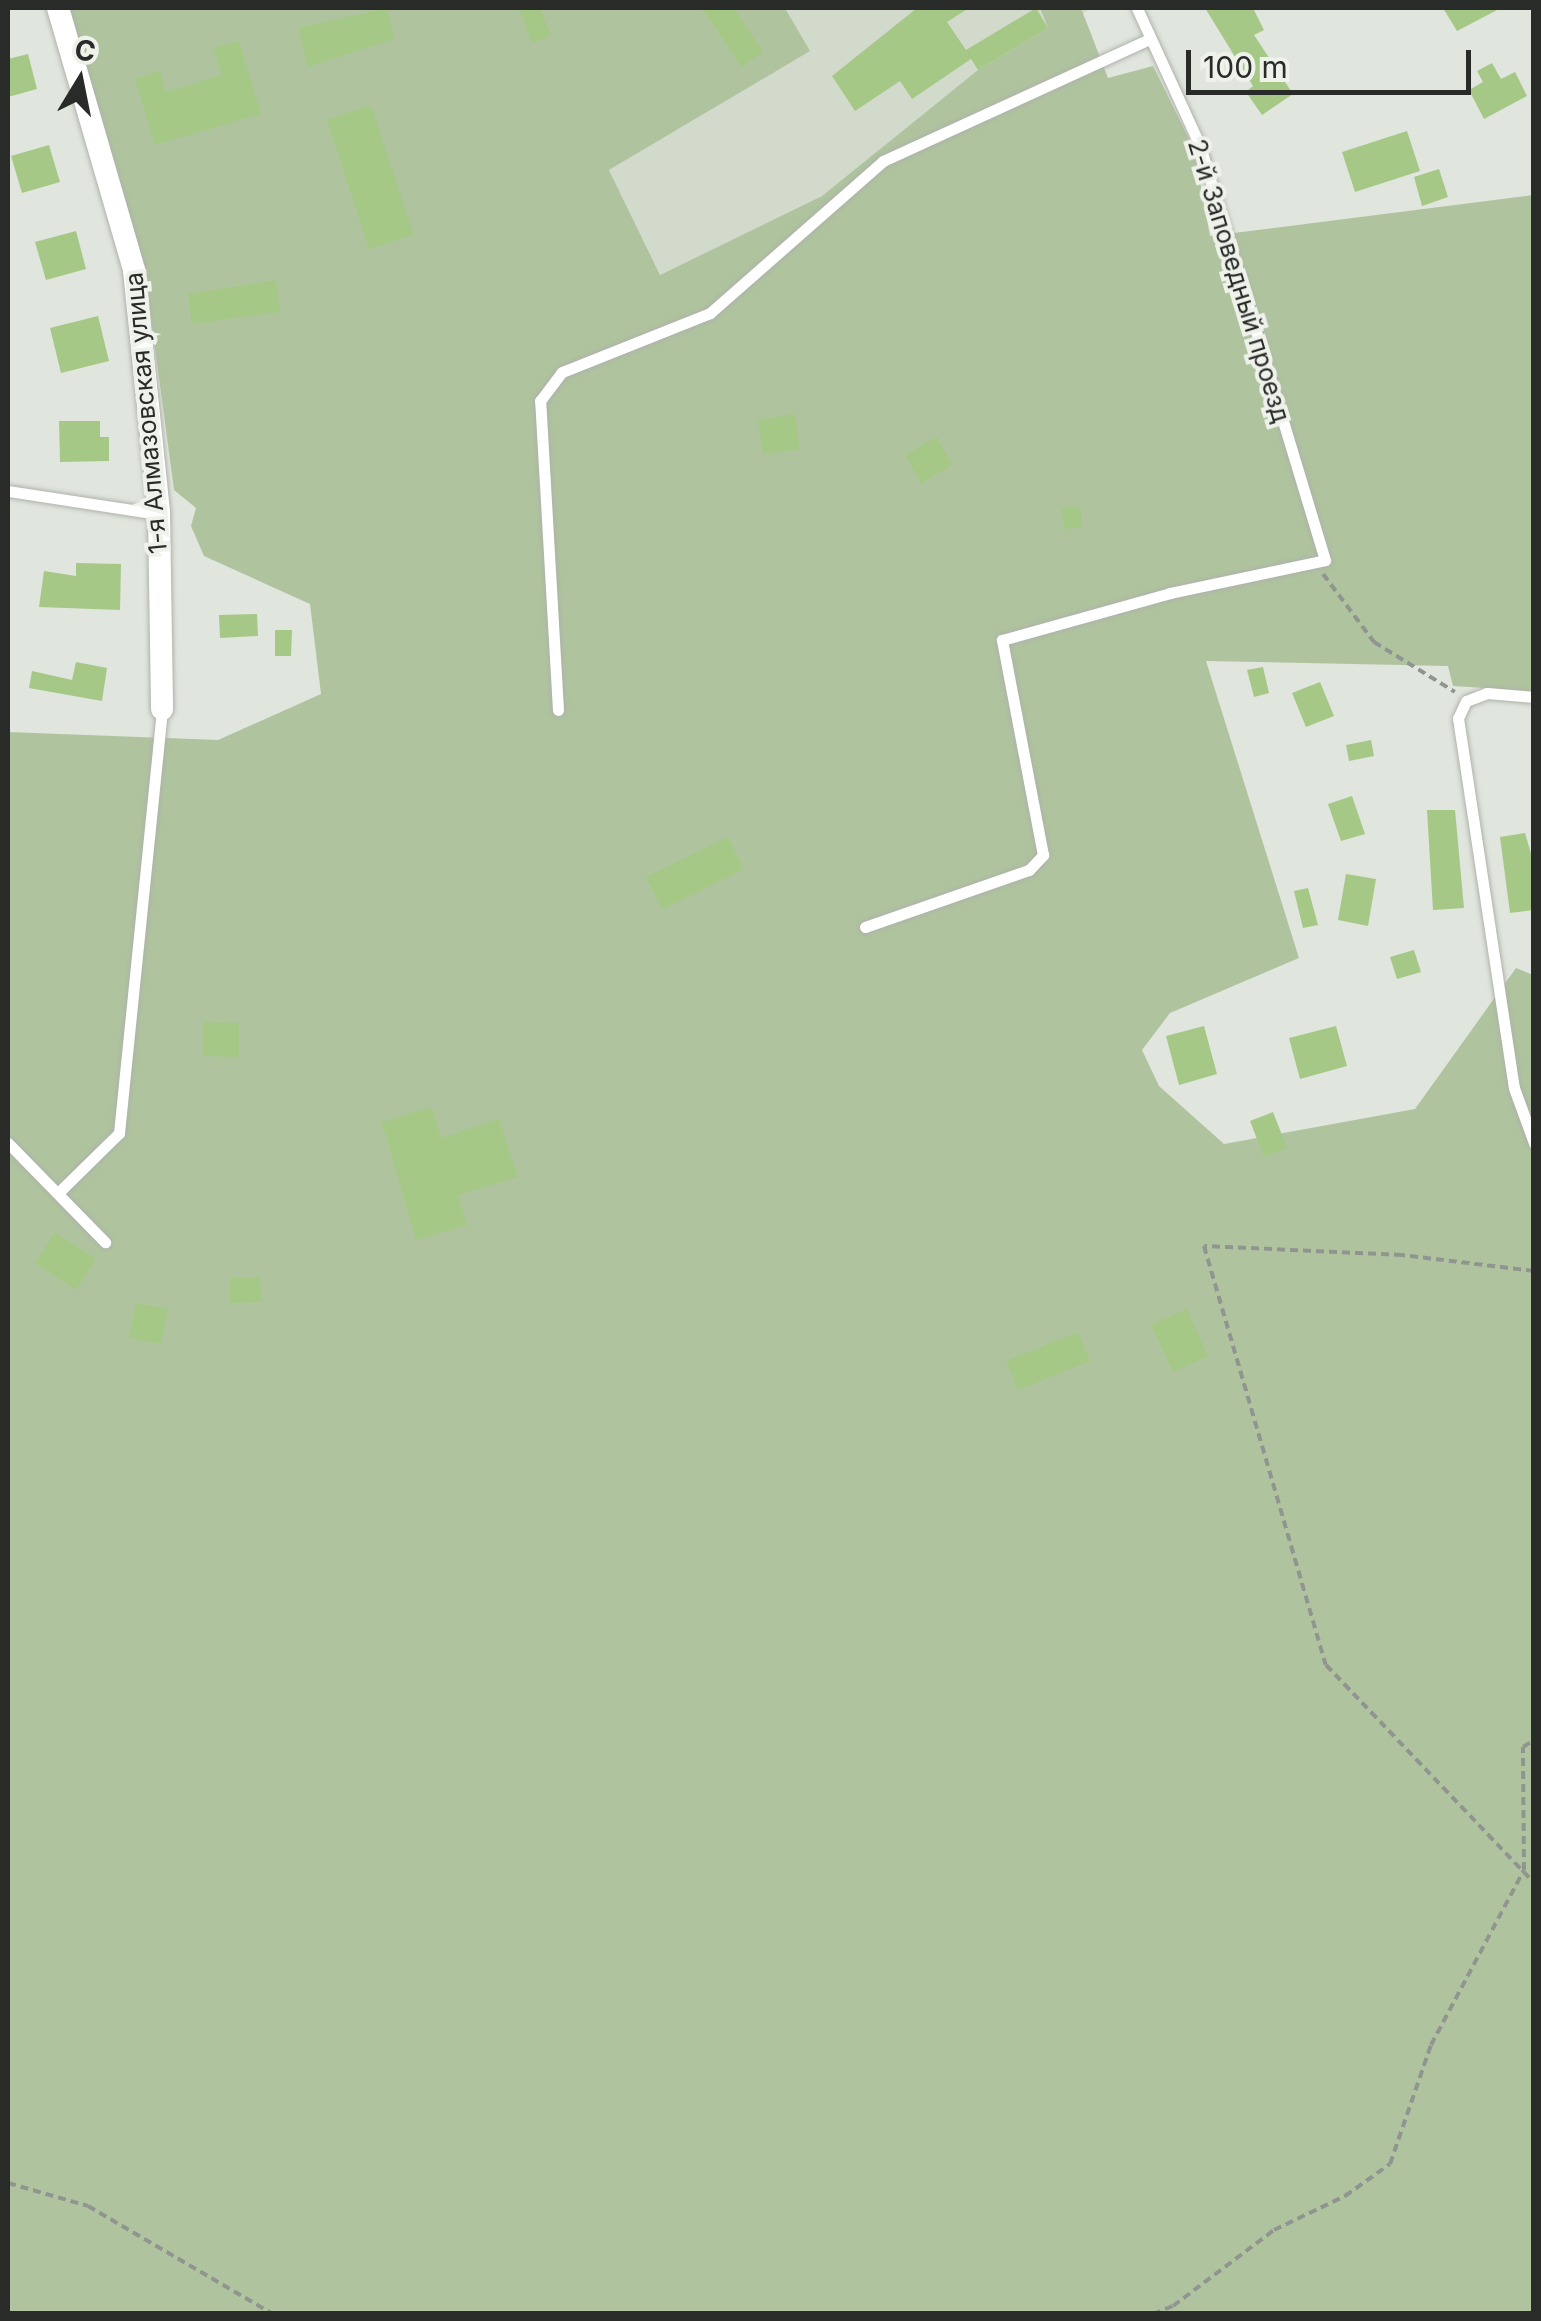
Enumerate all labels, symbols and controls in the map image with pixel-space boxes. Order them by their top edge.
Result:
north arrow [30,30,130,130]
scale bar [1191,30,1476,92]
text: С [72,32,98,69]
text: 100 m [1203,49,1288,85]
street label: 2-й Заповедный проезд [1182,136,1296,426]
street label: 1-я Алмазовская улица [119,271,173,555]

